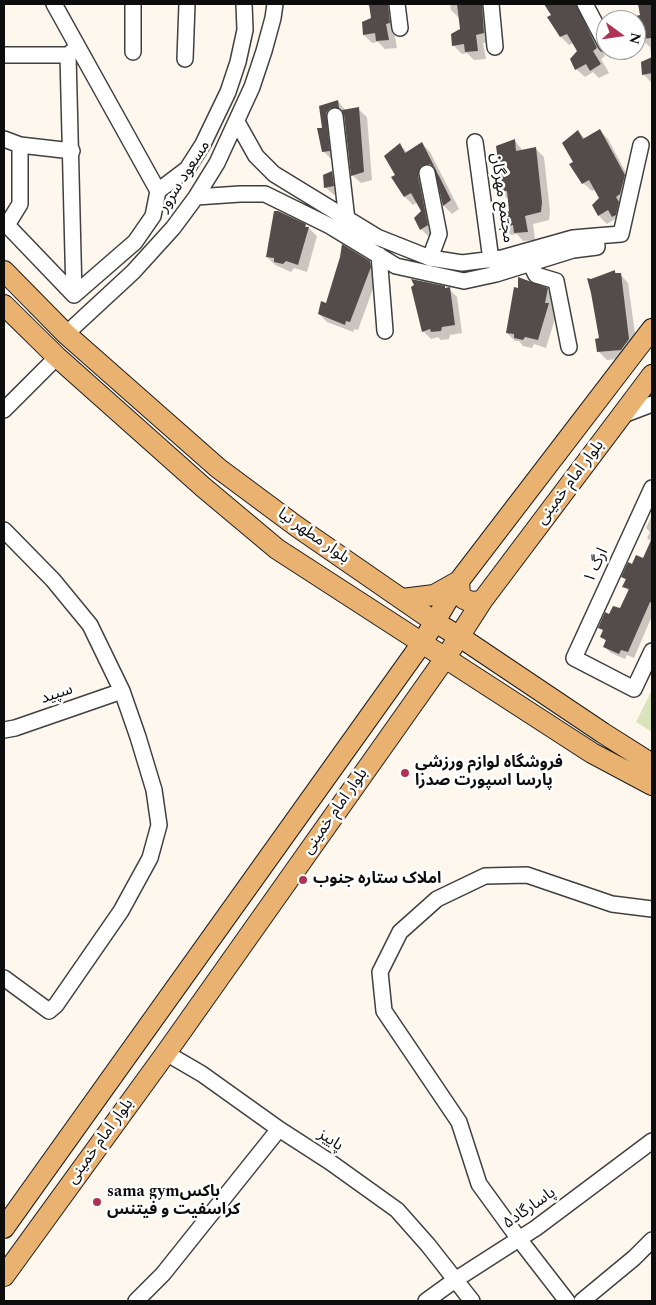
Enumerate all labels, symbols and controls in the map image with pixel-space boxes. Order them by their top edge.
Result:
north arrow [596,10,646,60]
text: N [623,30,647,47]
street label: مسعود سرور [155,138,215,216]
street label: مجتمع مهرگان [485,152,517,244]
street label: بلوار امام خمینی [533,437,609,529]
street label: بلوار مطهر نیا [273,505,353,569]
street label: ارگ ۱ [581,546,613,586]
street label: سپید [38,681,76,709]
place label: فروشگاه لوازم ورزشي پارسا اسپورت صدرا [415,754,563,792]
street label: بلوار امام خمینی [299,765,373,859]
marker: فروشگاه لوازم ورزشي پارسا اسپورت صدرا [399,767,411,779]
place label: املاک ستاره جنوب [313,870,441,890]
marker: املاک ستاره جنوب [297,874,309,886]
street label: بلوار امام خمینی [64,1096,138,1188]
street label: پاییز [314,1126,346,1156]
place label: sama gymباکس کراسفیت و فیتنس [107,1183,240,1221]
street label: پاسارگاد۵ [500,1184,560,1234]
marker: sama gymباکس کراسفیت و فیتنس [91,1196,103,1208]

